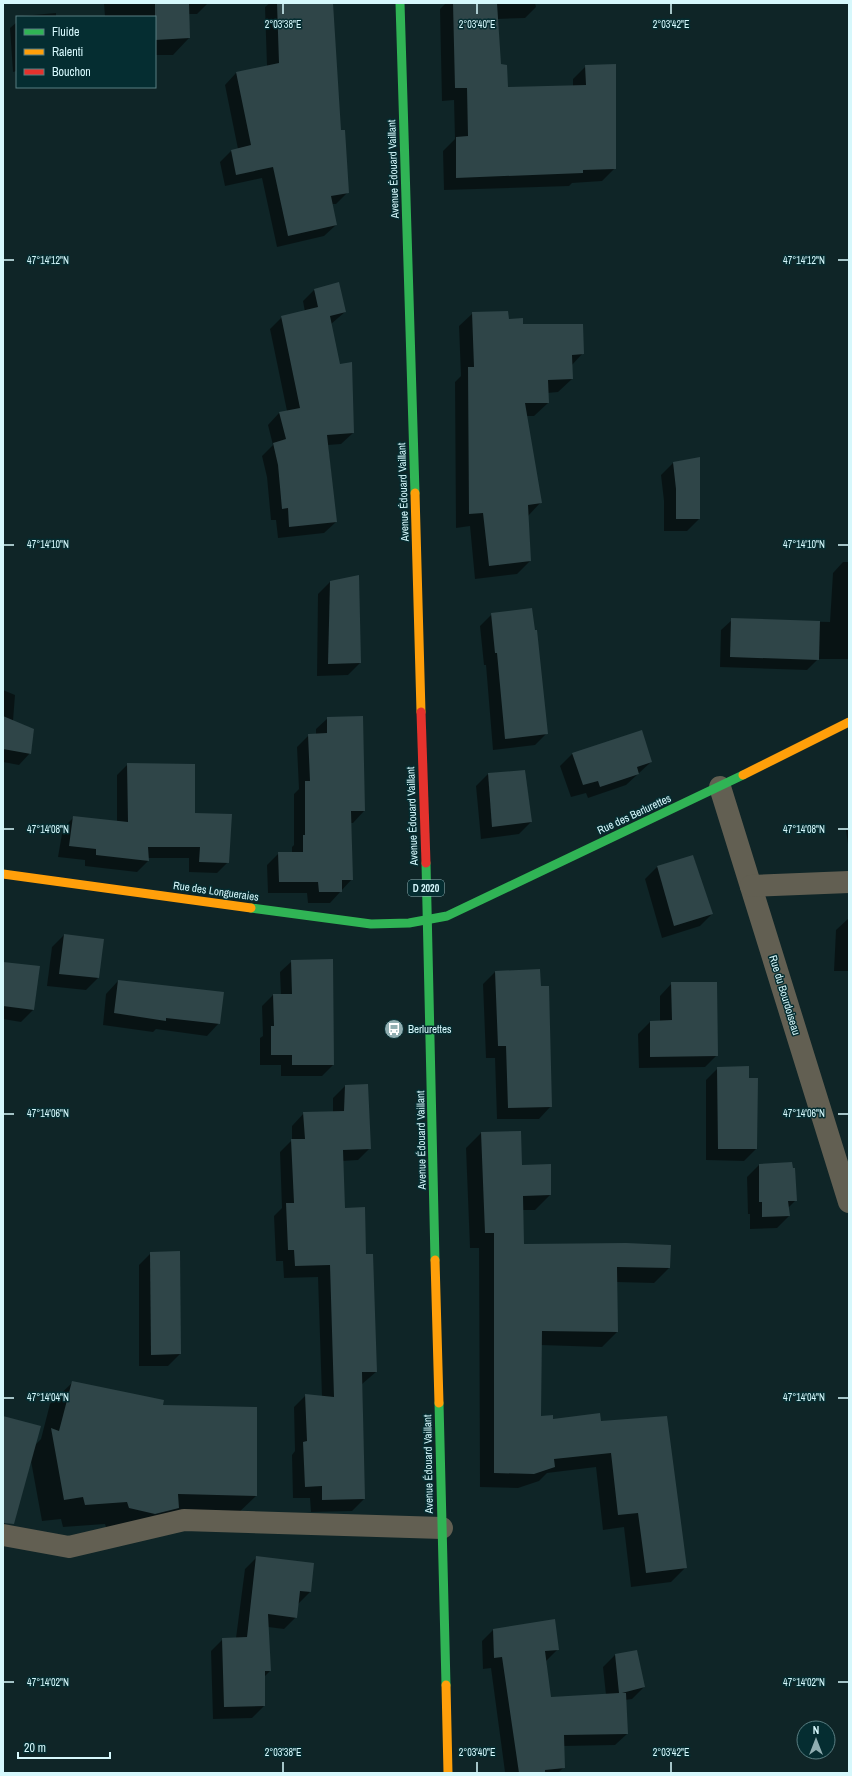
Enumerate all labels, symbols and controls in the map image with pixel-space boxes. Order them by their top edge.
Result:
legend [16,16,156,88]
text: 2°03'38"E [265,18,301,31]
text: 2°03'40"E [459,18,495,31]
text: 2°03'42"E [653,18,689,31]
text: Fluide [52,24,79,40]
text: Ralenti [52,44,83,60]
text: Bouchon [52,64,91,80]
street label: Avenue Édouard Vaillant [384,119,402,220]
text: 47°14'12"N [27,254,69,267]
text: 47°14'12"N [783,254,825,267]
street label: Avenue Édouard Vaillant [394,442,412,543]
text: 47°14'10"N [27,538,69,551]
text: 47°14'10"N [783,538,825,551]
street label: Avenue Édouard Vaillant [403,766,421,867]
street label: Rue des Berlurettes [595,791,674,837]
text: 47°14'08"N [27,823,69,836]
text: 47°14'08"N [783,823,825,836]
street label: Rue des Longueraies [172,878,260,904]
road number: D 2020 [408,880,444,896]
street label: Rue du Bourdoiseau [766,953,804,1037]
bus stop icon: Berlurettes [383,1018,405,1040]
place label: Berlurettes [408,1022,452,1036]
street label: Avenue Édouard Vaillant [413,1090,429,1191]
text: 47°14'06"N [27,1107,69,1120]
text: 47°14'06"N [783,1107,825,1120]
text: 47°14'04"N [27,1391,69,1404]
text: 47°14'04"N [783,1391,825,1404]
street label: Avenue Édouard Vaillant [420,1414,436,1515]
text: 47°14'02"N [27,1676,69,1689]
text: 47°14'02"N [783,1676,825,1689]
north arrow [796,1720,836,1760]
text: N [813,1723,819,1737]
scale bar [18,1734,110,1760]
text: 20 m [24,1740,46,1756]
text: 2°03'38"E [265,1746,301,1759]
text: 2°03'40"E [459,1746,495,1759]
text: 2°03'42"E [653,1746,689,1759]

